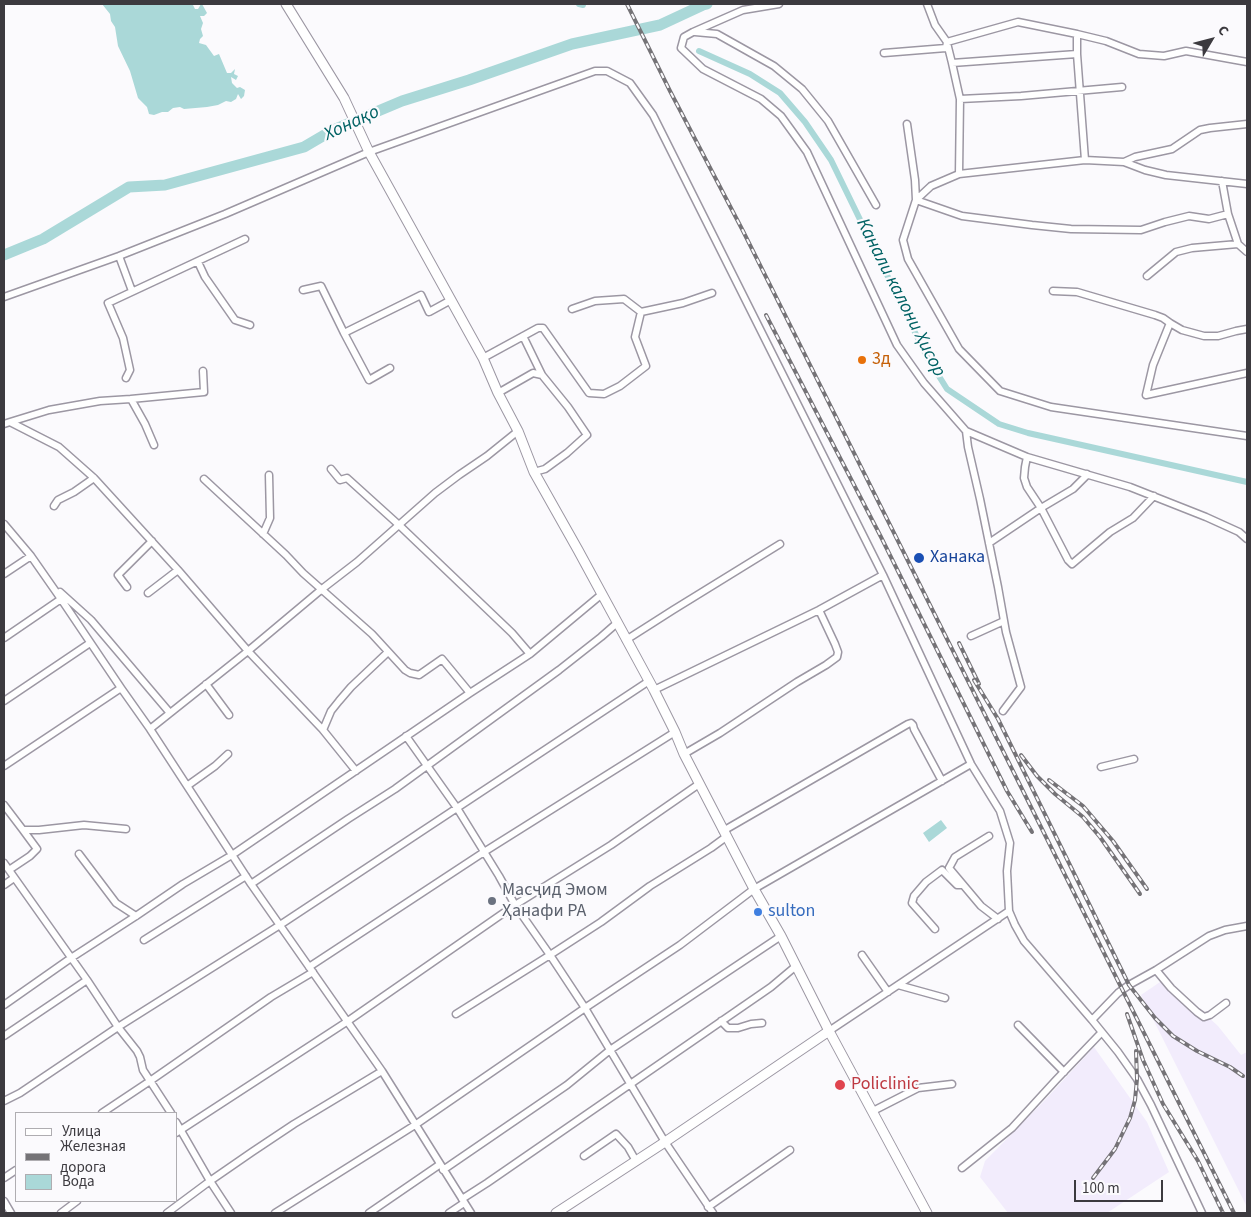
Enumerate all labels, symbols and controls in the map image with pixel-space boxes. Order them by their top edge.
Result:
north arrow [1186,15,1236,65]
text: С [1213,22,1233,40]
water label: Хонақо [321,101,383,147]
water label: Канали калони Ҳисор [850,215,950,381]
place label: 3д [872,349,891,371]
marker: 3д [856,354,868,366]
place label: Ханака [930,547,985,569]
marker: Ханака [912,551,926,565]
place label: Масҷид Эмом Ҳанафи РА [502,880,608,922]
marker: Масҷид Эмом Ҳанафи РА [486,895,498,907]
place label: sulton [768,901,815,923]
marker: sulton [752,906,764,918]
place label: Policlinic [851,1074,919,1096]
marker: Policlinic [833,1078,847,1092]
legend [15,1112,178,1202]
text: Улица [62,1121,101,1142]
text: Железная дорога [60,1136,126,1178]
scale bar [1076,1170,1165,1202]
text: Вода [62,1171,95,1192]
text: 100 m [1082,1178,1120,1199]

